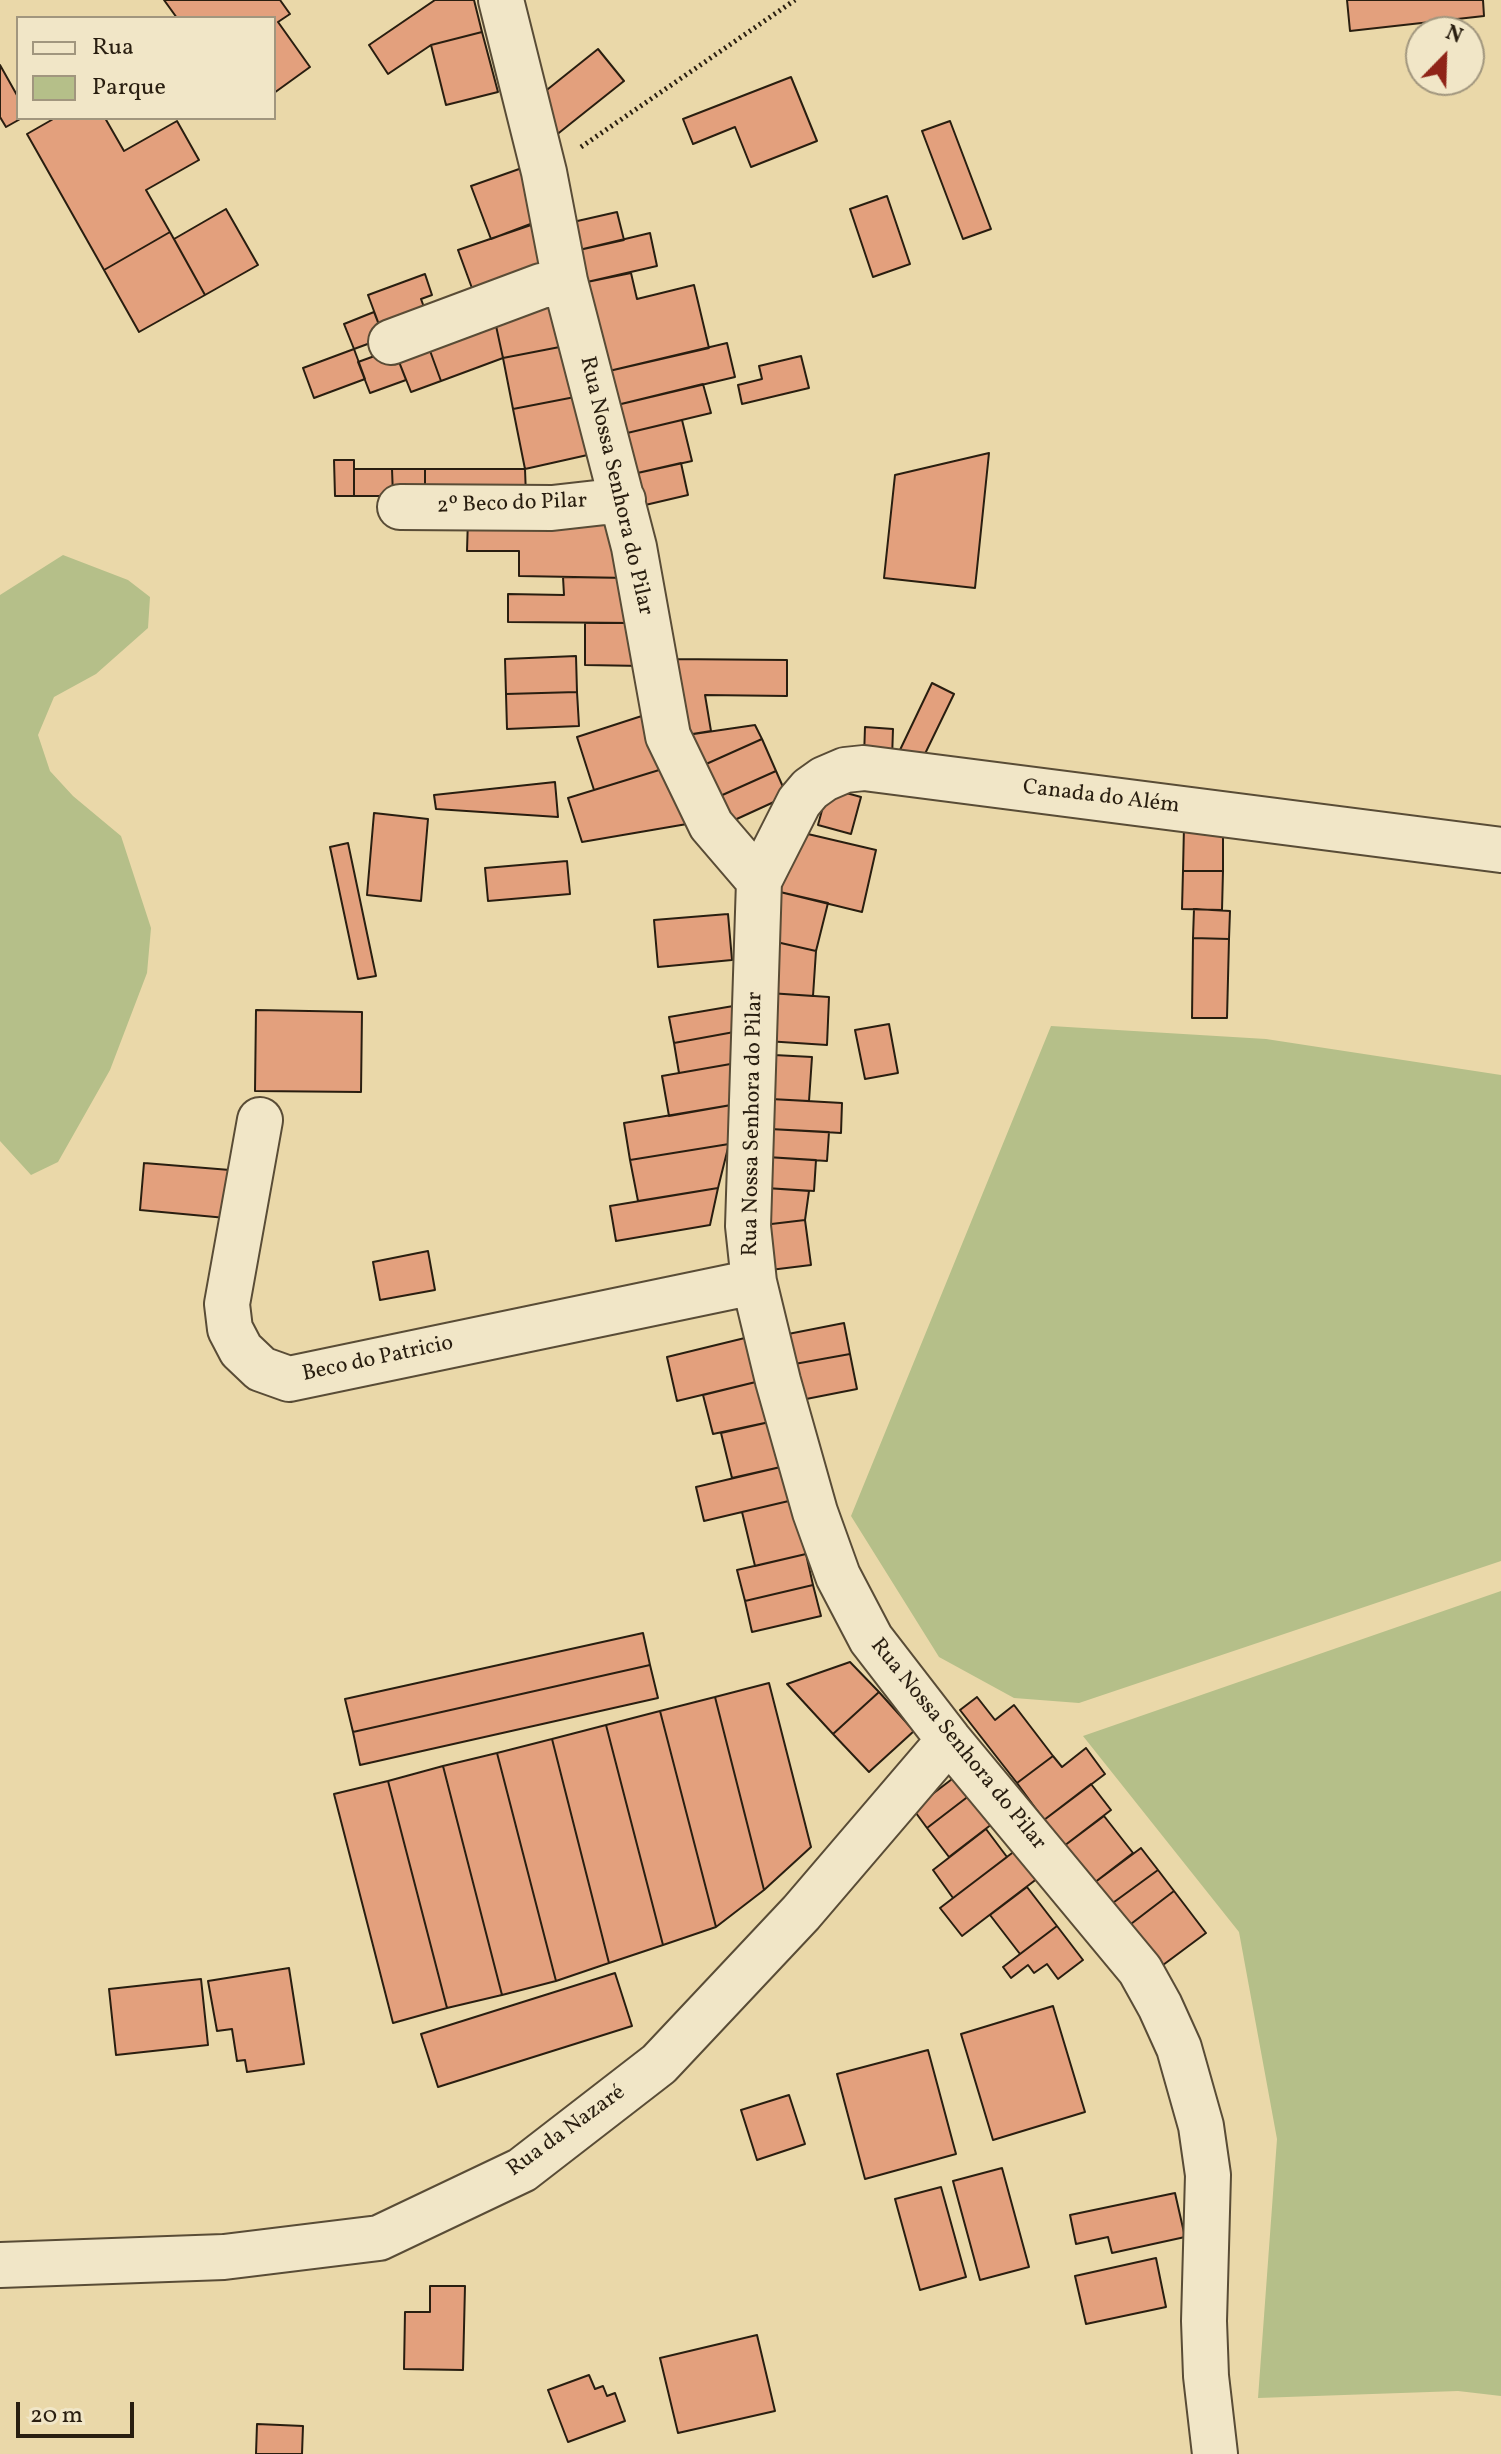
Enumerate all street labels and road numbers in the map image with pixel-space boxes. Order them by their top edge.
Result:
street label: Rua Nossa Senhora do Pilar [572,354,658,618]
street label: 2º Beco do Pilar [437,489,587,521]
street label: Canada do Além [1021,775,1181,821]
street label: Rua Nossa Senhora do Pilar [738,991,770,1257]
street label: Beco do Patricio [300,1331,456,1389]
street label: Rua Nossa Senhora do Pilar [863,1634,1051,1856]
street label: Rua da Nazaré [503,2080,631,2184]

